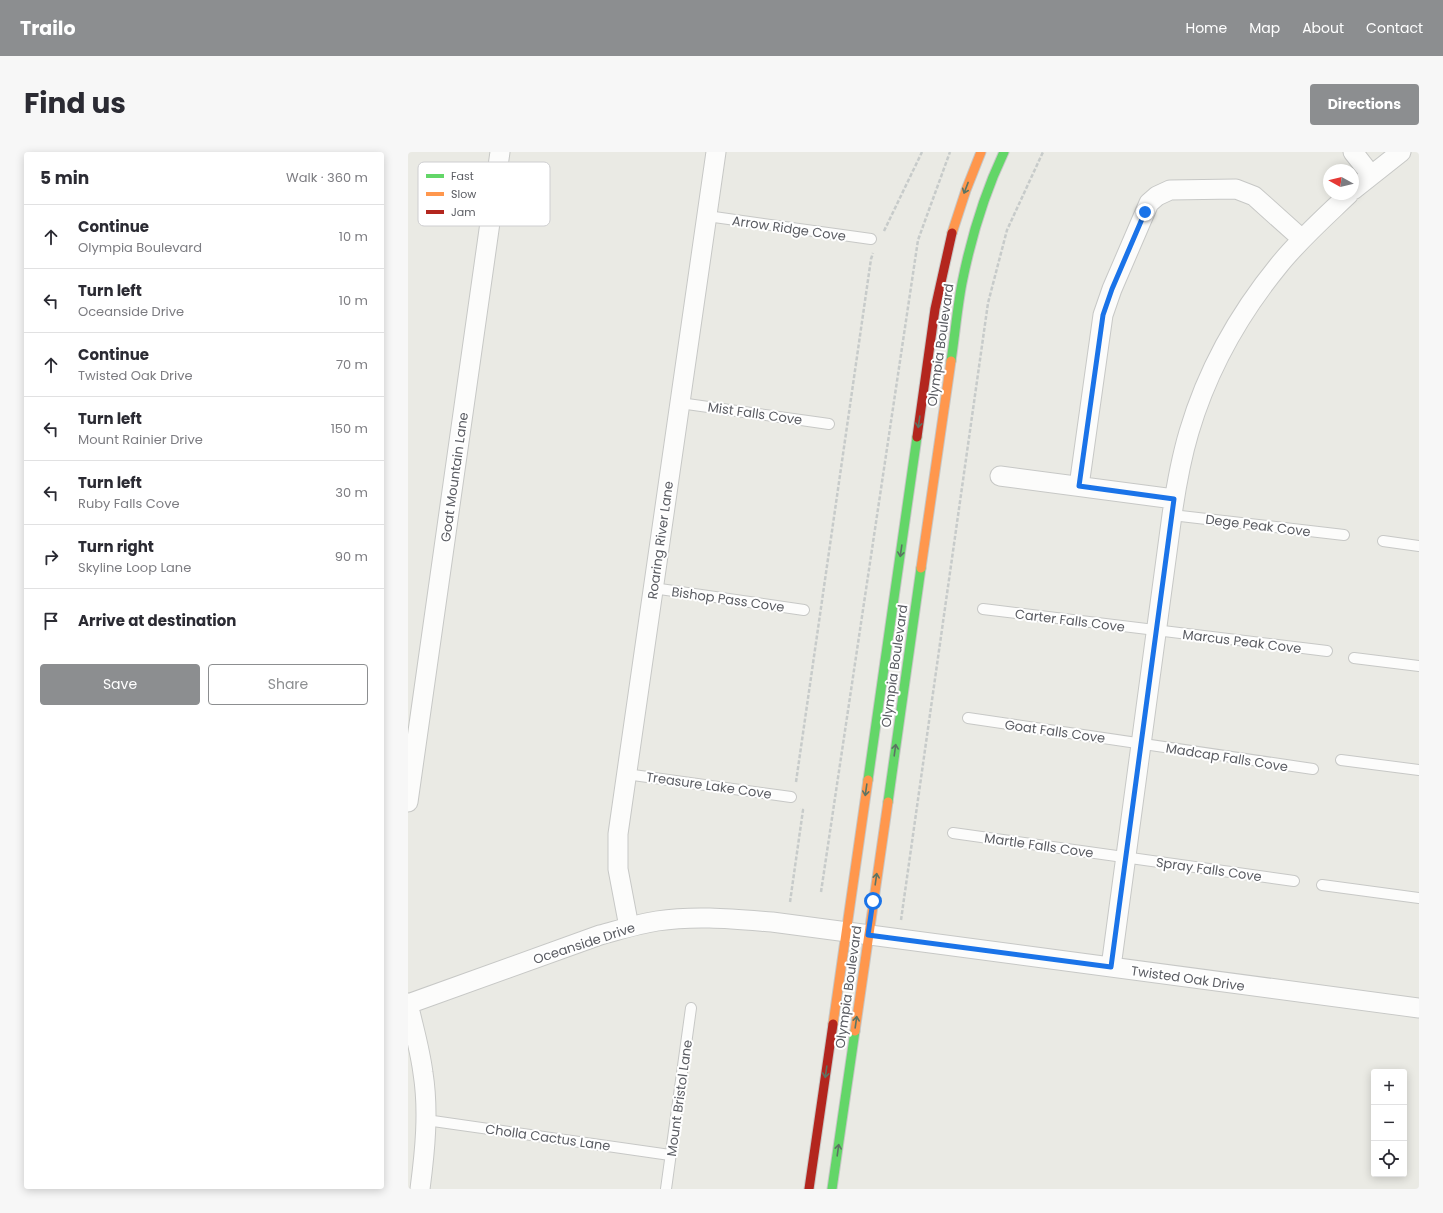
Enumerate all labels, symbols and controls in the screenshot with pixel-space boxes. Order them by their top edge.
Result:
text: Trailo [20,15,76,42]
text: Home [1185,18,1227,38]
text: Map [1249,18,1280,38]
text: About [1302,18,1344,38]
text: Contact [1366,18,1423,38]
text: Find us [24,84,126,123]
button: Directions [1310,84,1419,125]
legend [418,162,550,226]
north arrow [1323,164,1359,200]
text: 5 min [40,166,89,190]
text: Walk · 360 m [286,168,368,187]
text: Fast [451,168,474,184]
one-way arrow [962,182,970,194]
text: Slow [451,186,476,202]
route end [1136,203,1154,221]
text: Jam [451,204,476,220]
street label: Arrow Ridge Cove [731,211,847,246]
text: Continue [78,216,149,237]
icon: ahead [40,226,62,248]
text: 10 m [339,227,368,246]
text: Olympia Boulevard [78,238,202,257]
text: Turn left [78,280,142,301]
street label: Olympia Boulevard [922,282,959,408]
icon: left [40,290,62,312]
text: 10 m [339,291,368,310]
text: Oceanside Drive [78,302,184,321]
text: Continue [78,344,149,365]
icon: ahead [40,354,62,376]
text: 70 m [336,355,368,374]
text: Twisted Oak Drive [78,366,193,385]
street label: Mist Falls Cove [707,397,803,430]
text: Turn left [78,408,142,429]
street label: Goat Mountain Lane [436,411,473,543]
one-way arrow [915,415,923,428]
icon: left [40,418,62,440]
text: 150 m [331,419,368,438]
text: Mount Rainier Drive [78,430,203,449]
text: Turn left [78,472,142,493]
street label: Roaring River Lane [643,480,678,600]
icon: left [40,482,62,504]
text: 30 m [335,483,368,502]
text: Ruby Falls Cove [78,494,180,513]
street label: Dege Peak Cove [1204,510,1312,541]
text: Turn right [78,536,154,557]
one-way arrow [897,544,905,557]
icon: right [40,546,62,568]
text: 90 m [335,547,368,566]
text: Skyline Loop Lane [78,558,191,577]
street label: Bishop Pass Cove [670,582,786,617]
street label: Olympia Boulevard [876,603,913,729]
street label: Carter Falls Cove [1014,604,1126,637]
icon: arrive [40,610,62,632]
text: Arrive at destination [78,610,236,631]
street label: Marcus Peak Cove [1181,625,1302,658]
button: Save [40,664,200,705]
button: Share [208,664,368,705]
street label: Goat Falls Cove [1004,715,1106,748]
street label: Madcap Falls Cove [1164,738,1289,777]
one-way arrow [891,744,899,757]
street label: Treasure Lake Cove [645,767,773,804]
one-way arrow [862,784,870,797]
street label: Martle Falls Cove [983,828,1095,863]
street label: Spray Falls Cove [1155,853,1263,886]
one-way arrow [872,873,880,886]
route start [864,892,882,910]
street label: Oceanside Drive [531,918,638,969]
street label: Olympia Boulevard [830,924,867,1050]
street label: Twisted Oak Drive [1130,961,1246,996]
one-way arrow [852,1016,860,1029]
street label: Mount Bristol Lane [662,1038,697,1158]
one-way arrow [822,1065,830,1078]
map controls [1371,1069,1407,1177]
button: + [1371,1069,1407,1105]
button: − [1371,1105,1407,1141]
street label: Cholla Cactus Lane [484,1119,612,1156]
button: locate [1371,1141,1407,1177]
one-way arrow [834,1144,842,1157]

